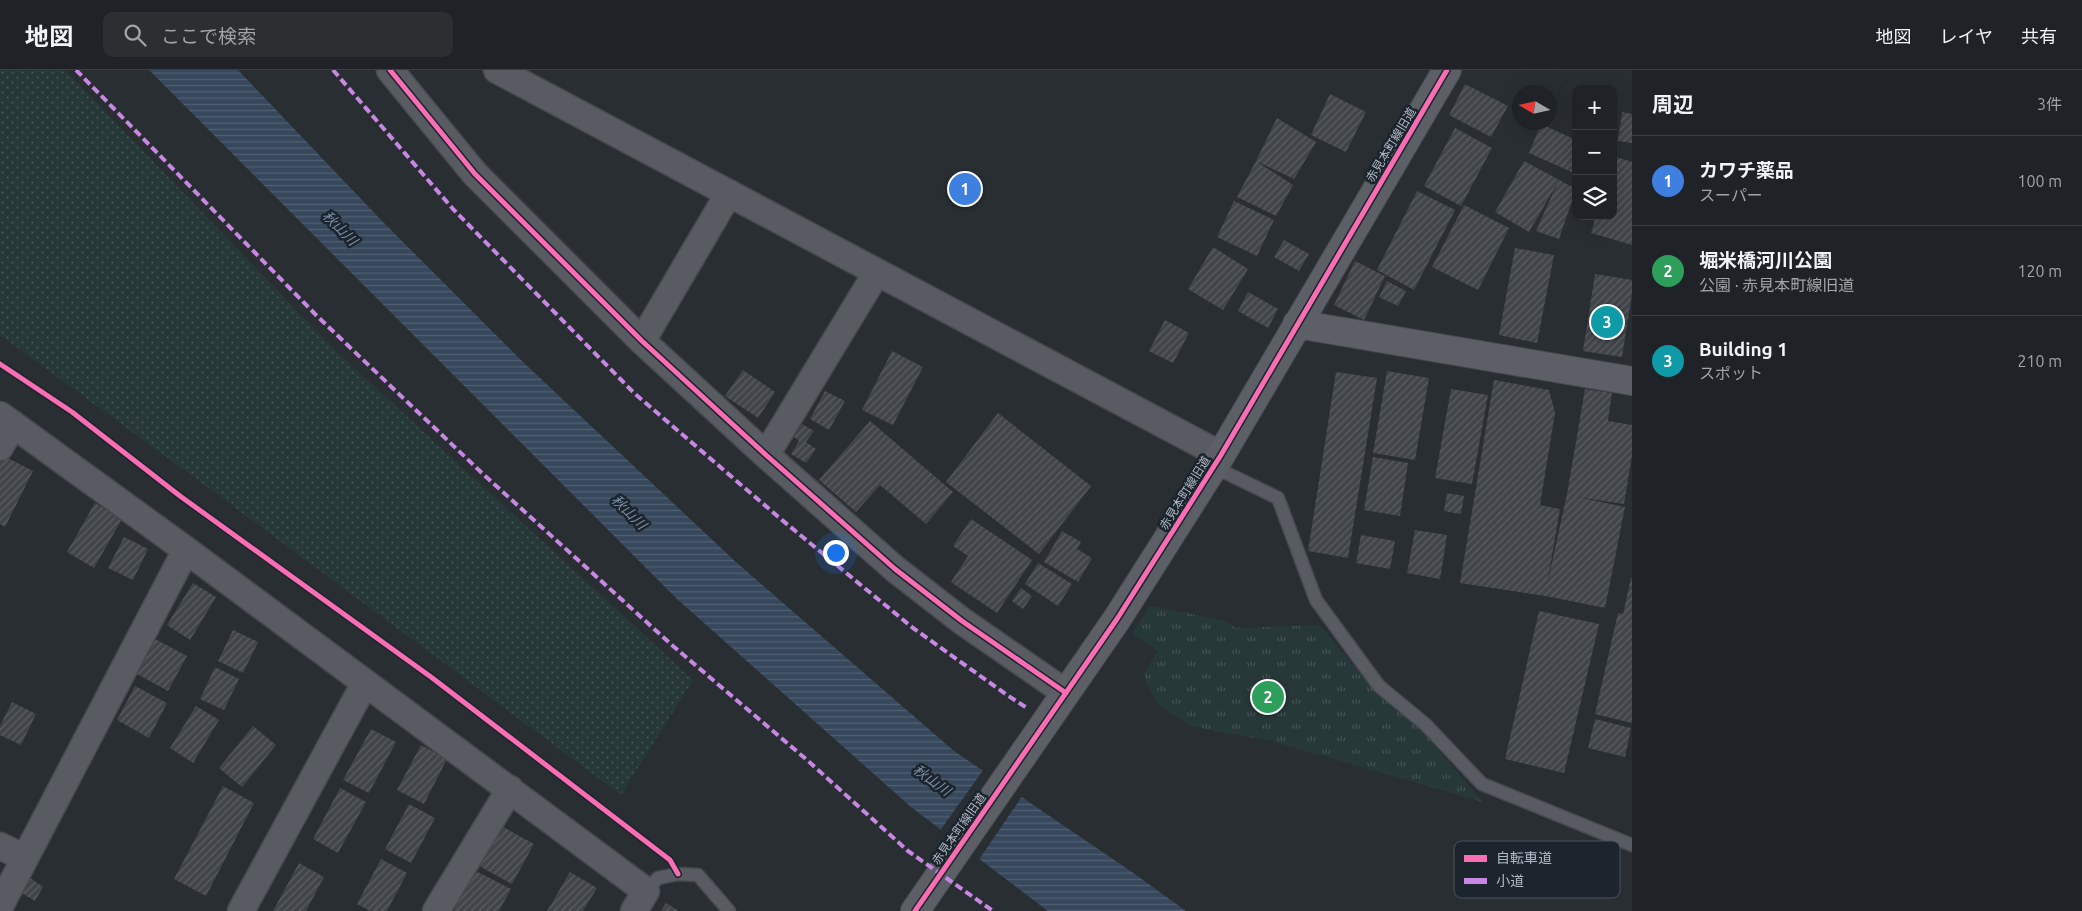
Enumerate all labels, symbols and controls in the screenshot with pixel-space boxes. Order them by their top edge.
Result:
search box [103,12,453,57]
icon: search [121,21,149,49]
text: 地図 [25,23,73,50]
text: ここで検索 [161,25,256,47]
text: 地図 [1876,26,1912,46]
text: レイヤ [1940,26,1993,46]
text: 共有 [2021,26,2057,46]
north arrow [1512,85,1557,130]
map controls [1572,85,1617,220]
button: + [1572,85,1617,130]
text: 周辺 [1652,92,1694,116]
text: 3件 [2037,95,2062,113]
street label: 赤見本町線旧道 [1363,105,1418,184]
button: − [1572,130,1617,175]
text: カワチ薬品 [1699,159,1794,181]
pin: 1 [949,170,981,208]
text: 1 [1663,172,1673,190]
text: 100 m [2017,172,2062,190]
button: layers [1572,175,1617,220]
text: スーパー [1699,186,1763,204]
water label: 秋山川 [319,207,362,250]
text: 堀米橋河川公園 [1699,249,1832,271]
text: 2 [1663,262,1673,280]
text: 120 m [2017,262,2062,280]
text: 公園 · 赤見本町線旧道 [1699,276,1854,294]
pin: 3 [1591,303,1623,341]
text: Building 1 [1699,338,1788,360]
text: 3 [1663,352,1673,370]
text: 210 m [2017,352,2062,370]
text: スポット [1699,364,1763,382]
street label: 赤見本町線旧道 [1157,454,1212,532]
water label: 秋山川 [608,491,651,534]
your location [823,540,849,566]
pin: 2 [1252,678,1284,716]
water label: 秋山川 [910,761,955,800]
street label: 赤見本町線旧道 [929,791,988,867]
legend [1454,841,1620,898]
text: 自転車道 [1496,850,1552,866]
text: 小道 [1496,873,1524,889]

